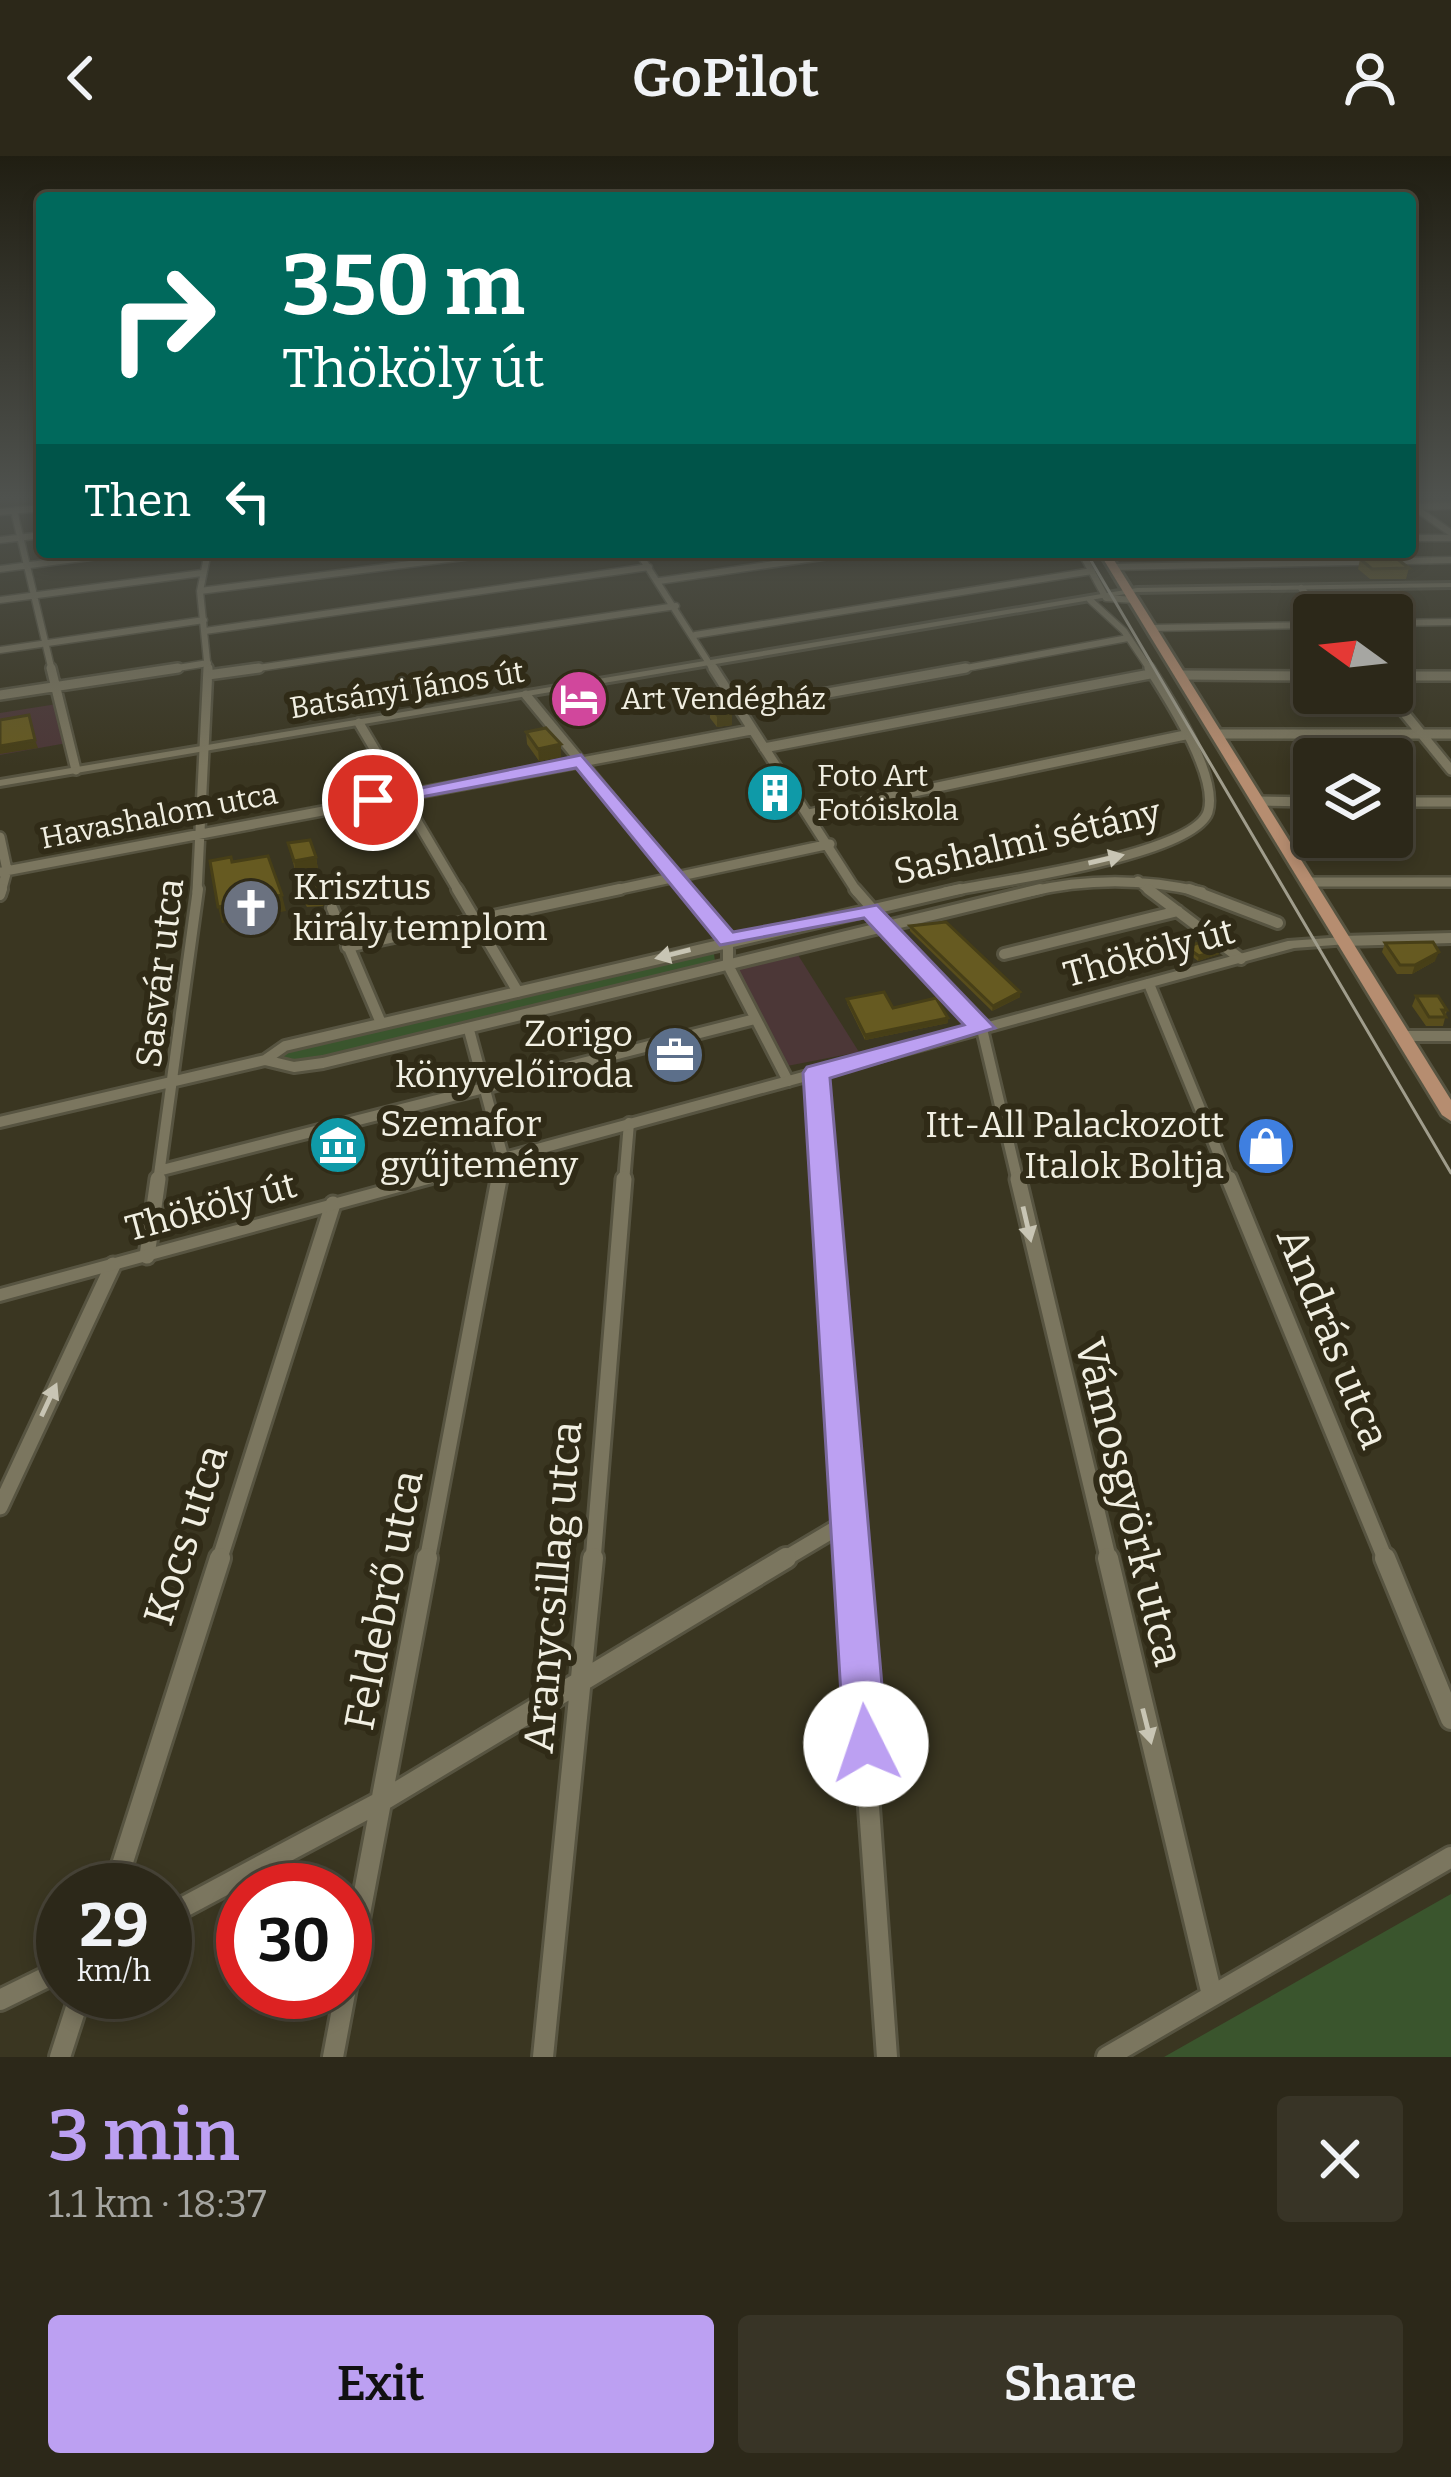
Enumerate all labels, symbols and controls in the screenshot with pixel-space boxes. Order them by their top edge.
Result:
icon: back [48,45,114,111]
icon: person [1337,45,1403,111]
text: GoPilot [632,46,819,110]
text: 350 m [282,235,525,336]
icon: right [84,240,240,396]
text: Thököly út [282,337,545,401]
icon: left [215,468,281,534]
text: Then [84,474,191,528]
north arrow [1293,594,1413,714]
map controls [1293,594,1413,858]
street label: Batsányi János út [287,654,527,726]
hotel icon: Art Vendégház [548,668,610,730]
place label: Art Vendégház [621,681,826,717]
button: layers [1293,738,1413,858]
pin [322,749,424,851]
place label: Foto Art Fotóiskola [817,758,959,828]
building icon: Foto Art Fotóiskola [744,762,806,824]
icon: arrive [340,767,406,833]
street label: Havashalom utca [37,775,281,857]
street label: Sashalmi sétány [889,790,1166,894]
one-way arrow [1088,849,1126,868]
place label: Krisztus király templom [293,865,548,950]
street label: Sasvár utca [127,875,193,1070]
church icon: Krisztus király templom [220,877,282,939]
street label: Thököly út [1059,909,1239,997]
one-way arrow [654,945,691,964]
place label: Zorigo könyvelőiroda [396,1012,633,1097]
office icon: Zorigo könyvelőiroda [644,1024,706,1086]
place label: Szemafor gyűjtemény [380,1102,579,1187]
place label: Itt-All Palackozott Italok Boltja [925,1103,1224,1188]
museum icon: Szemafor gyűjtemény [307,1114,369,1176]
shop icon: Itt-All Palackozott Italok Boltja [1235,1115,1297,1177]
street label: Thököly út [121,1163,301,1251]
one-way arrow [1018,1206,1037,1244]
street label: András utca [1266,1220,1400,1456]
street label: Vámosgyörk utca [1064,1333,1194,1671]
one-way arrow [39,1383,59,1418]
street label: Aranycsillag utca [514,1419,592,1755]
street label: Kocs utca [133,1439,239,1631]
street label: Feldebrő utca [334,1466,434,1734]
position arrow [803,1681,929,1807]
one-way arrow [1138,1708,1157,1745]
speed limit sign: 30 [216,1863,372,2019]
text: 29 [79,1890,149,1962]
text: km/h [77,1953,151,1989]
text: 3 min [48,2093,240,2179]
button: close [1277,2096,1403,2222]
text: 1.1 km · 18:37 [48,2181,266,2227]
button: Exit [48,2315,714,2453]
button: Share [738,2315,1403,2453]

